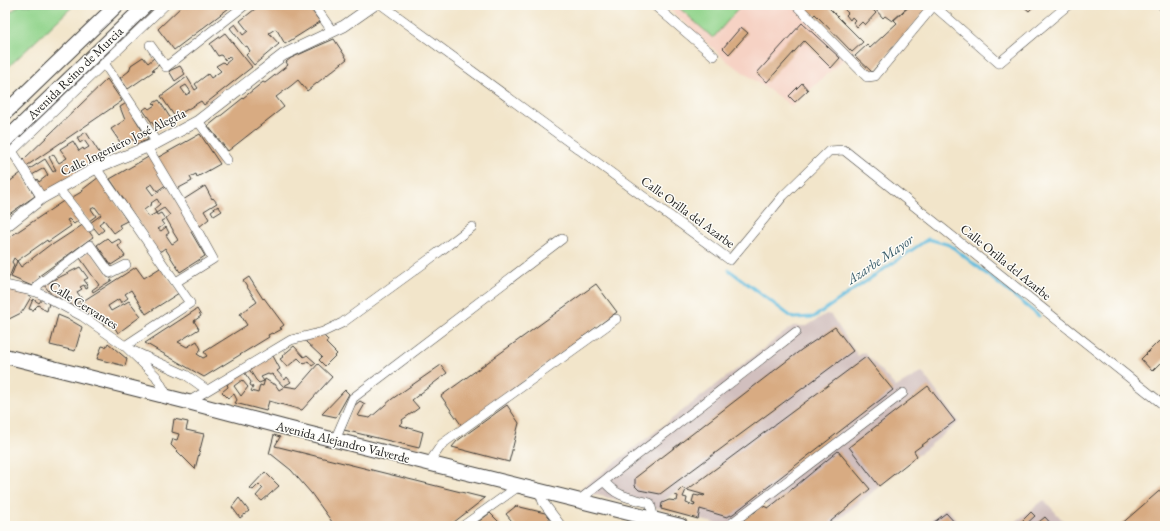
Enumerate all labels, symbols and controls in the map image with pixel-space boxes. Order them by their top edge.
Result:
street label: Avenida Reino de Murcia [23,22,127,124]
street label: Calle Ingeniero José Alegría [58,104,189,180]
street label: Calle Orilla del Azarbe [638,172,738,252]
street label: Calle Orilla del Azarbe [957,220,1055,304]
water label: Azarbe Mayor [842,230,918,289]
street label: Calle Cervantes [46,277,122,333]
street label: Avenida Alejandro Valverde [273,417,412,467]

